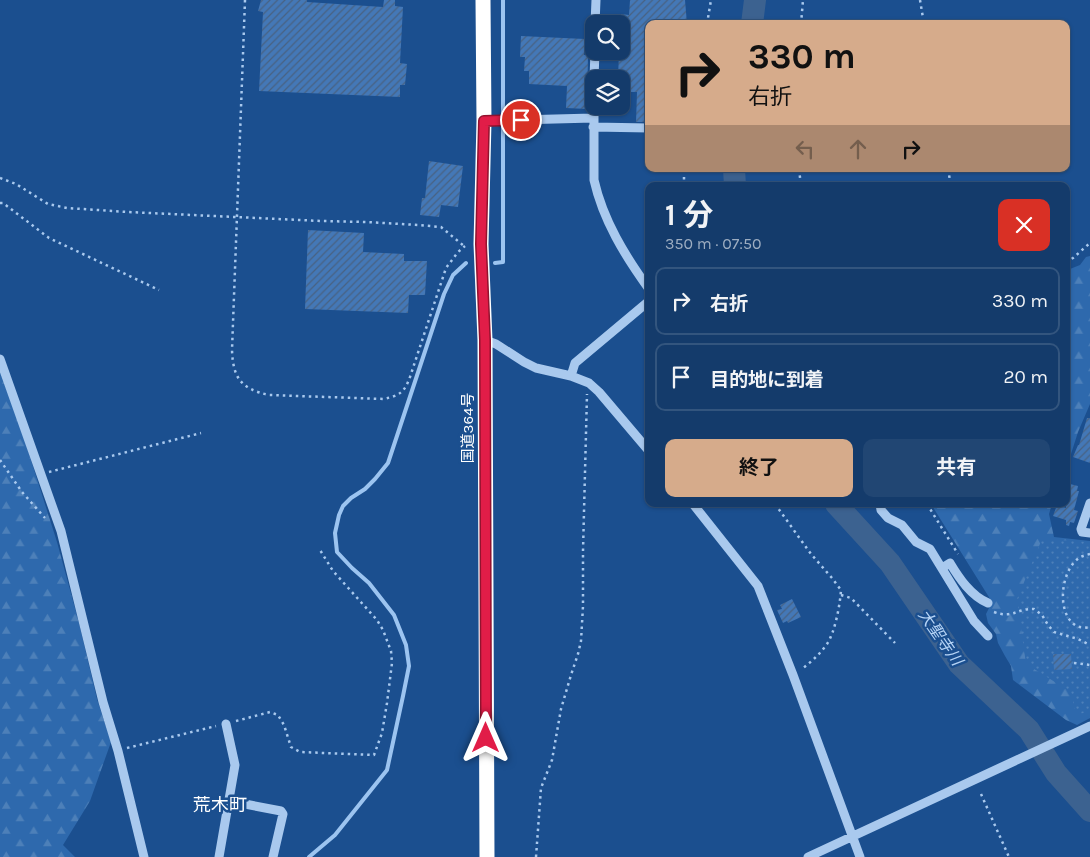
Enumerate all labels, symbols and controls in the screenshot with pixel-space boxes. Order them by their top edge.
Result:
map controls [585,15,630,115]
button: search [585,15,630,60]
text: 330 m [748,36,856,77]
icon: right [665,40,730,105]
button: layers [585,70,630,115]
text: 右折 [748,84,792,110]
pin [500,99,542,141]
icon: arrive [507,106,535,134]
icon: left [791,135,819,163]
icon: ahead [844,135,872,163]
icon: right [897,135,925,163]
text: 1 分 [665,197,713,233]
button: close [998,199,1050,251]
text: 350 m · 07:50 [665,234,761,253]
icon: right [667,287,695,315]
text: 330 m [992,290,1048,312]
text: 右折 [710,293,748,315]
icon: arrive [667,363,695,391]
text: 20 m [1003,366,1048,388]
text: 目的地に到着 [710,369,824,391]
street label: 国道364号 [459,393,477,463]
button: 終了 [665,439,853,497]
button: 共有 [863,439,1050,497]
water label: 大聖寺川 [914,606,968,671]
position arrow [459,711,511,763]
district label: 荒木町 [193,794,247,816]

